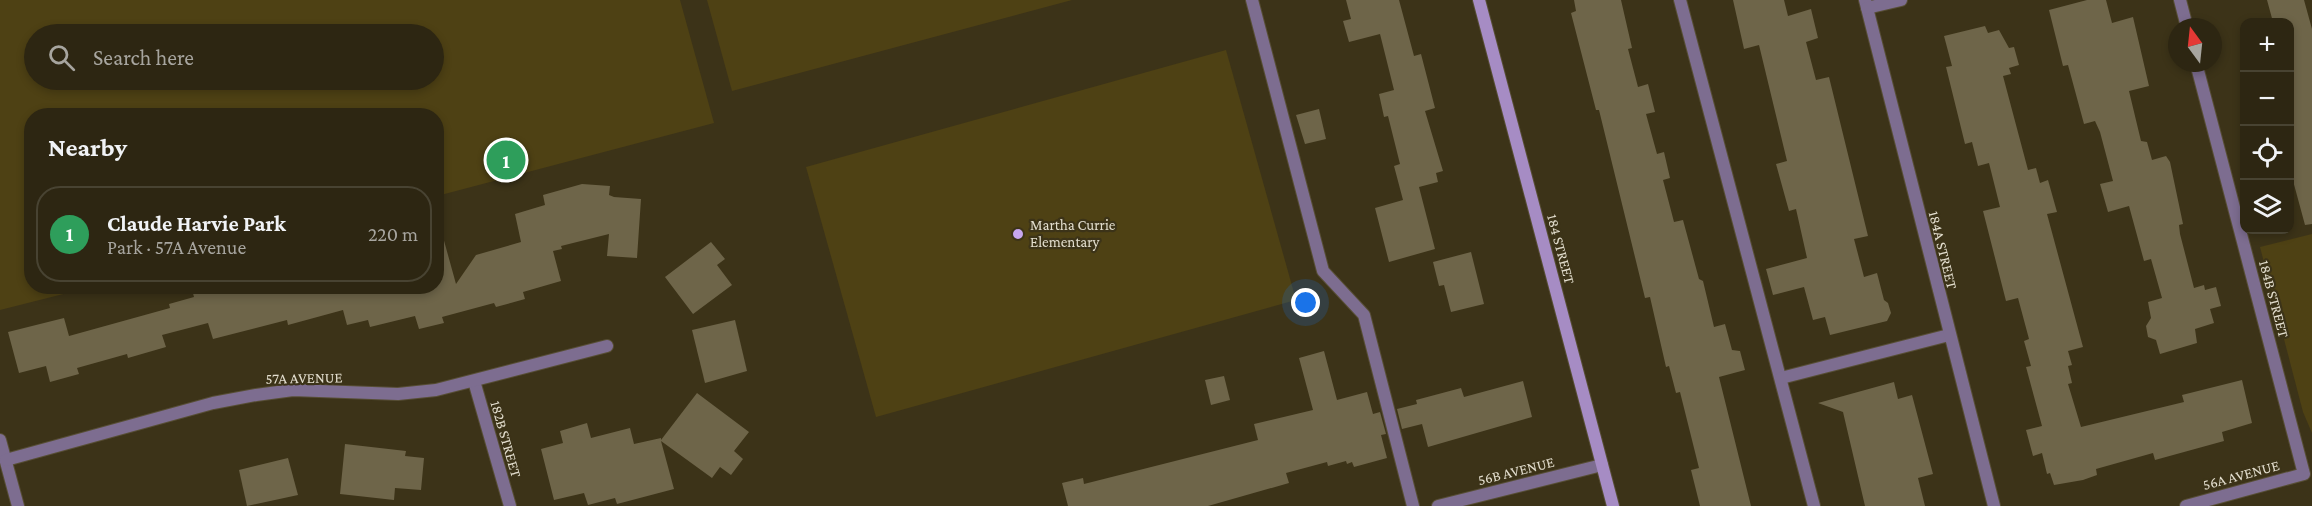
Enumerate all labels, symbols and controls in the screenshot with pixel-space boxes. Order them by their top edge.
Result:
north arrow [2168,18,2222,72]
map controls [2240,18,2294,234]
button: + [2240,18,2294,72]
search box [24,24,444,90]
icon: search [45,41,78,74]
text: Search here [93,45,194,70]
button: − [2240,72,2294,126]
button: locate [2240,126,2294,180]
text: Nearby [48,133,127,162]
pin: 1 [486,138,526,182]
button: layers [2240,180,2294,234]
street label: 184A STREET [1926,209,1960,291]
text: Claude Harvie Park [107,211,286,236]
street label: 184 STREET [1544,212,1578,286]
place label: Martha Currie Elementary [1030,217,1116,251]
text: 1 [66,223,73,245]
text: 220 m [368,223,418,245]
marker: Martha Currie Elementary [1011,227,1025,241]
text: Park · 57A Avenue [107,236,246,258]
street label: 184B STREET [2256,258,2292,340]
your location [1291,288,1320,317]
street label: 57A AVENUE [265,369,343,387]
street label: 182B STREET [487,399,525,479]
street label: 56B AVENUE [1476,454,1556,488]
street label: 56A AVENUE [2201,457,2281,493]

